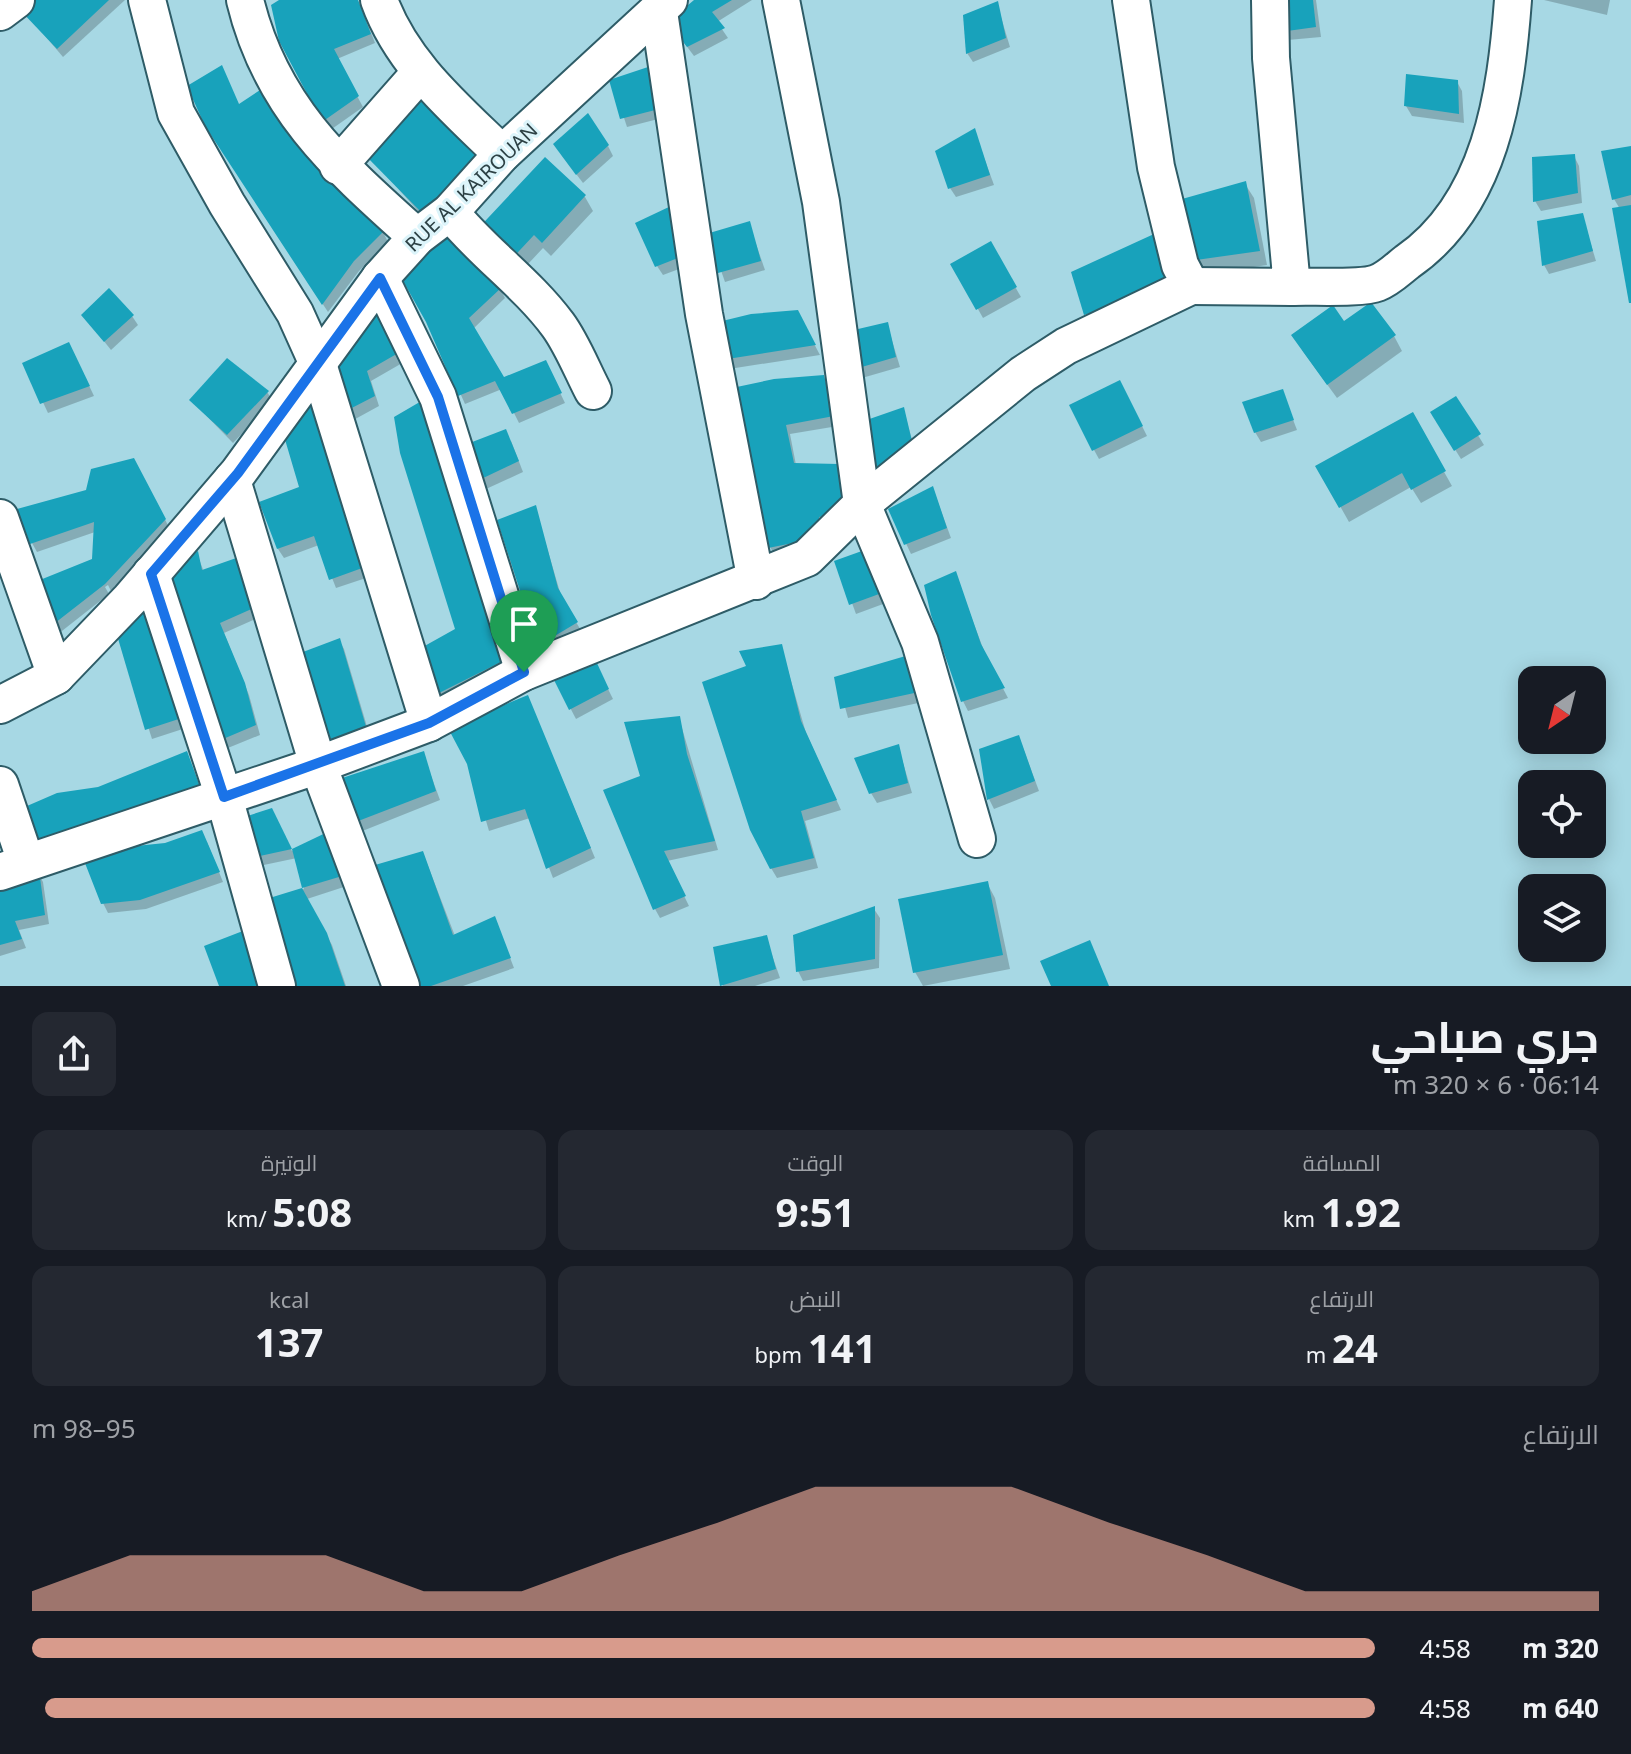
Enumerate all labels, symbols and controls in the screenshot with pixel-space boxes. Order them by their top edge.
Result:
street label: RUE AL KAIROUAN [399,117,543,257]
pin [490,590,558,672]
icon: arrive [502,602,546,646]
north arrow [1518,666,1606,754]
map controls [1518,666,1606,962]
button: locate [1518,770,1606,858]
button: layers [1518,874,1606,962]
text: جري صباحي [1371,1006,1599,1066]
button: share [32,1012,116,1096]
text: 06:14 · 6 × 320 m [1393,1066,1599,1102]
text: الوتيرة [261,1147,317,1177]
text: الوقت [788,1147,844,1177]
text: المسافة [1303,1147,1381,1177]
text: 5:08 [272,1184,352,1239]
text: 9:51 [776,1184,855,1239]
text: 1.92 [1321,1184,1401,1239]
text: /km [226,1203,272,1233]
text: km [1283,1203,1321,1233]
text: النبض [790,1283,841,1313]
text: الارتفاع [1310,1283,1374,1313]
text: kcal [269,1284,309,1314]
text: 137 [255,1314,324,1369]
text: 141 [808,1320,877,1375]
text: 24 [1332,1320,1378,1375]
text: bpm [755,1339,808,1369]
text: m [1306,1339,1332,1369]
text: 95–98 m [32,1410,136,1446]
text: الارتفاع [1523,1416,1599,1452]
text: 4:58 [1419,1630,1471,1666]
text: 320 m [1522,1630,1599,1666]
text: 4:58 [1419,1690,1471,1726]
text: 640 m [1522,1690,1599,1726]

